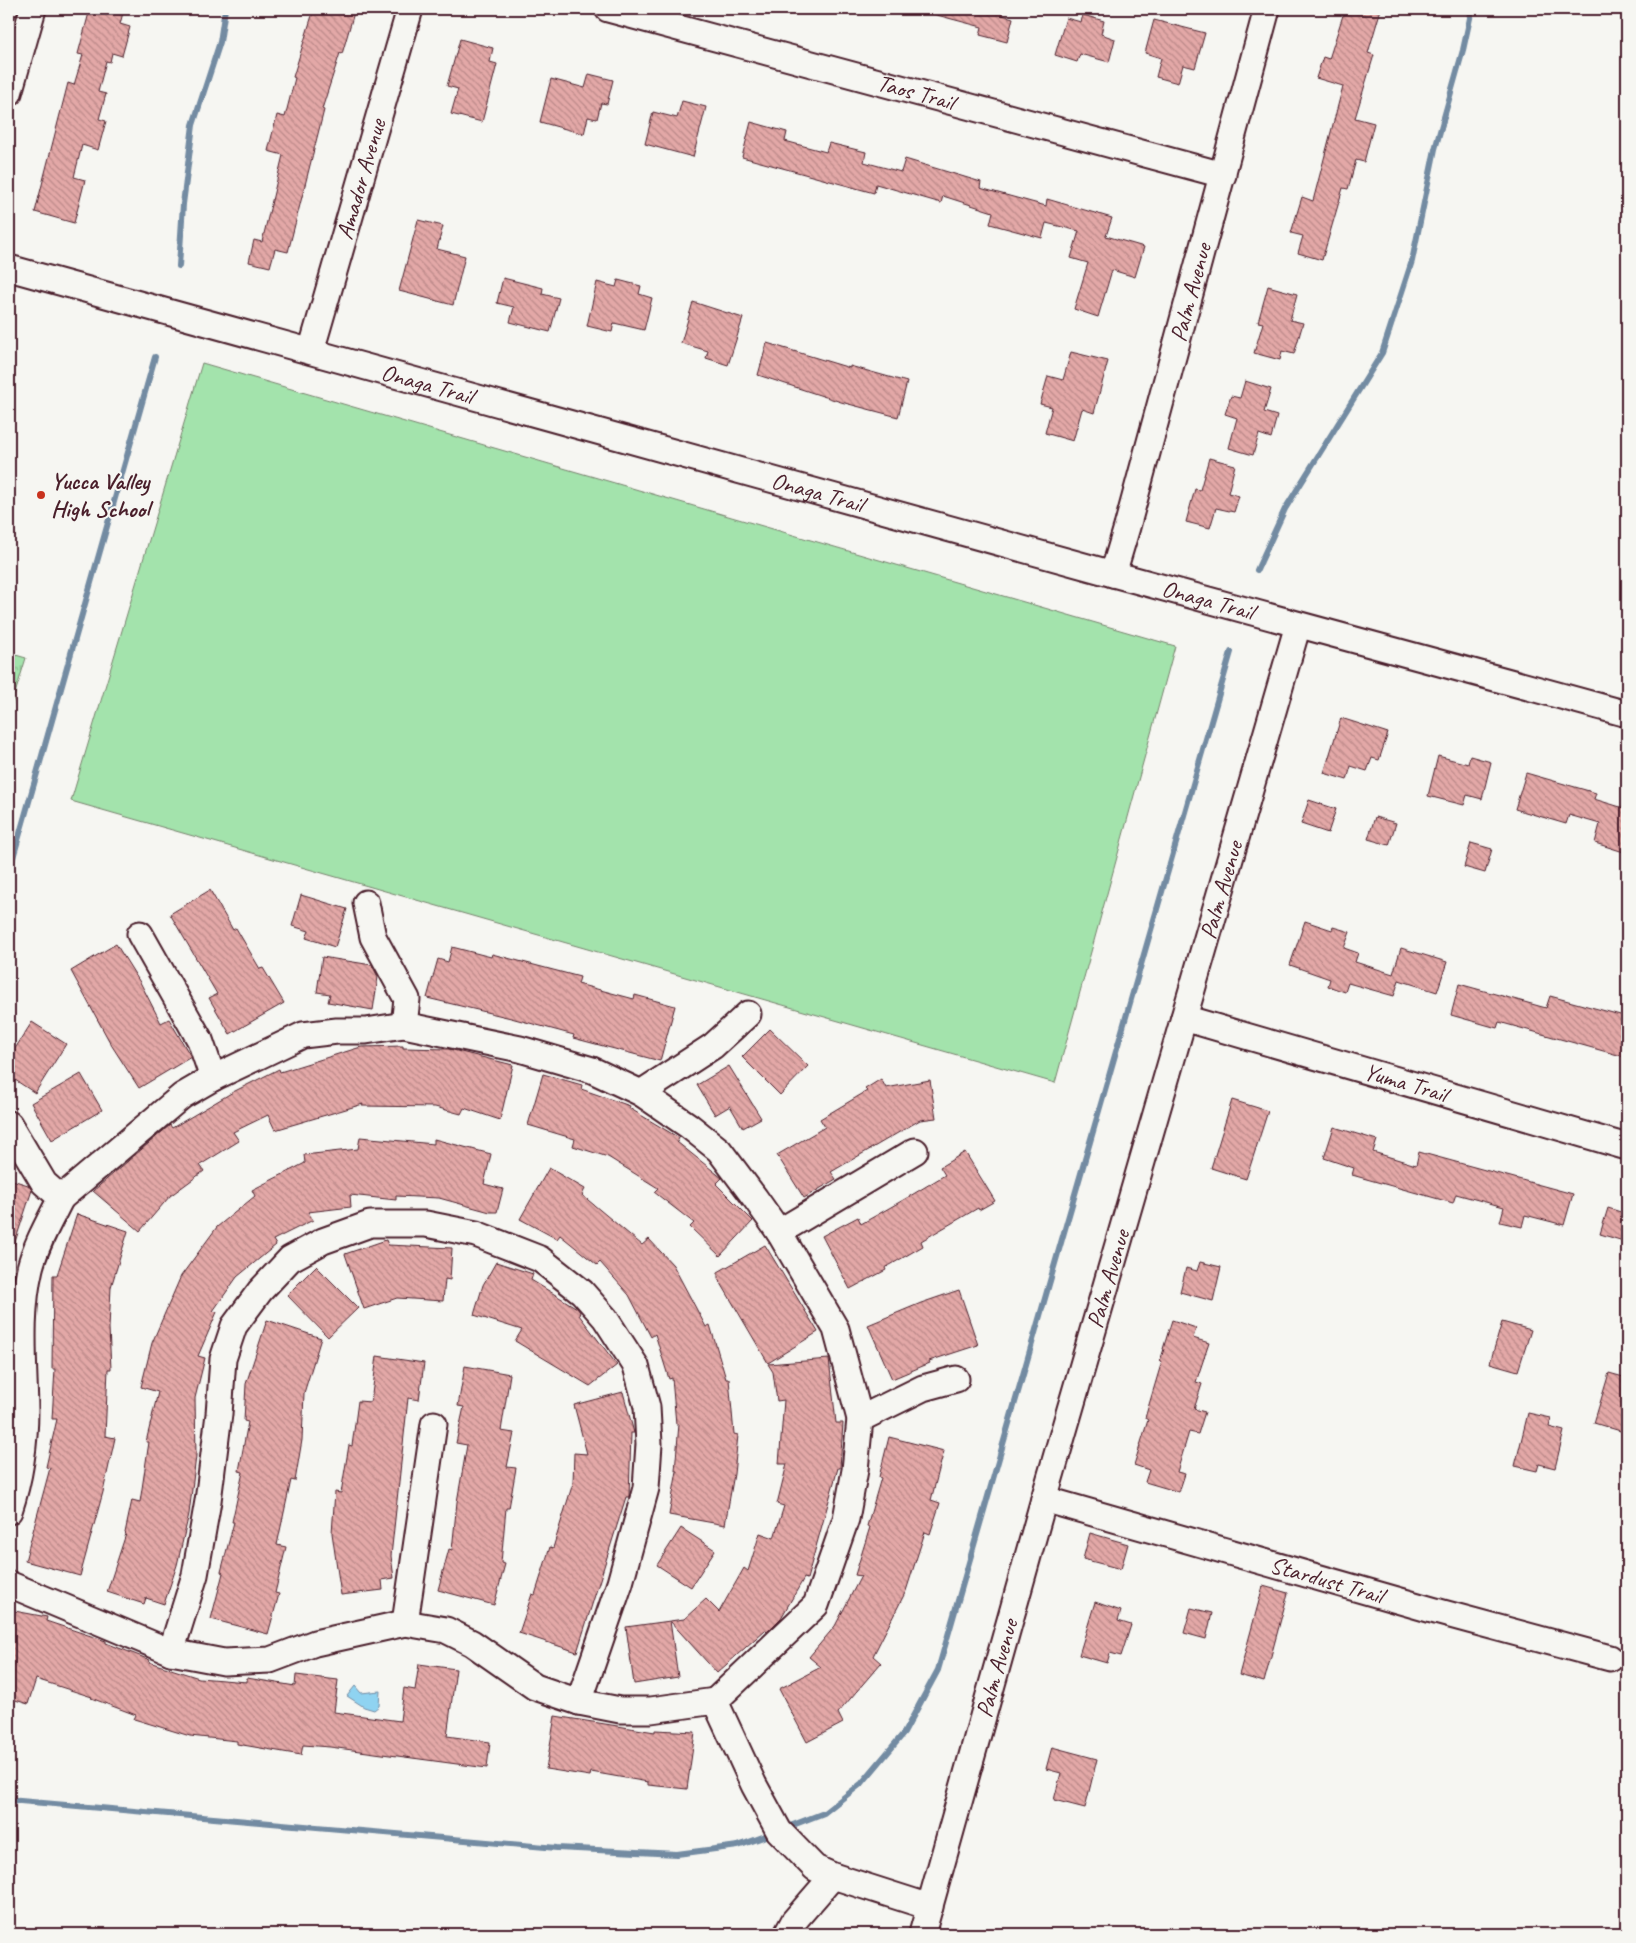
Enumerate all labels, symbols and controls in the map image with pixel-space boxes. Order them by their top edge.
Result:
street label: Taos Trail [874,67,962,118]
street label: Amador Avenue [329,113,393,243]
street label: Palm Avenue [1163,238,1219,345]
street label: Onaga Trail [378,357,480,412]
street label: Onaga Trail [768,465,871,520]
place label: Yucca Valley High School [51,466,154,524]
marker: Yucca Valley High School [35,489,47,501]
street label: Onaga Trail [1159,573,1261,628]
street label: Palm Avenue [1193,835,1250,942]
street label: Yuma Trail [1361,1056,1455,1110]
street label: Palm Avenue [1080,1224,1137,1331]
street label: Stardust Trail [1267,1549,1391,1611]
street label: Palm Avenue [969,1614,1025,1721]

